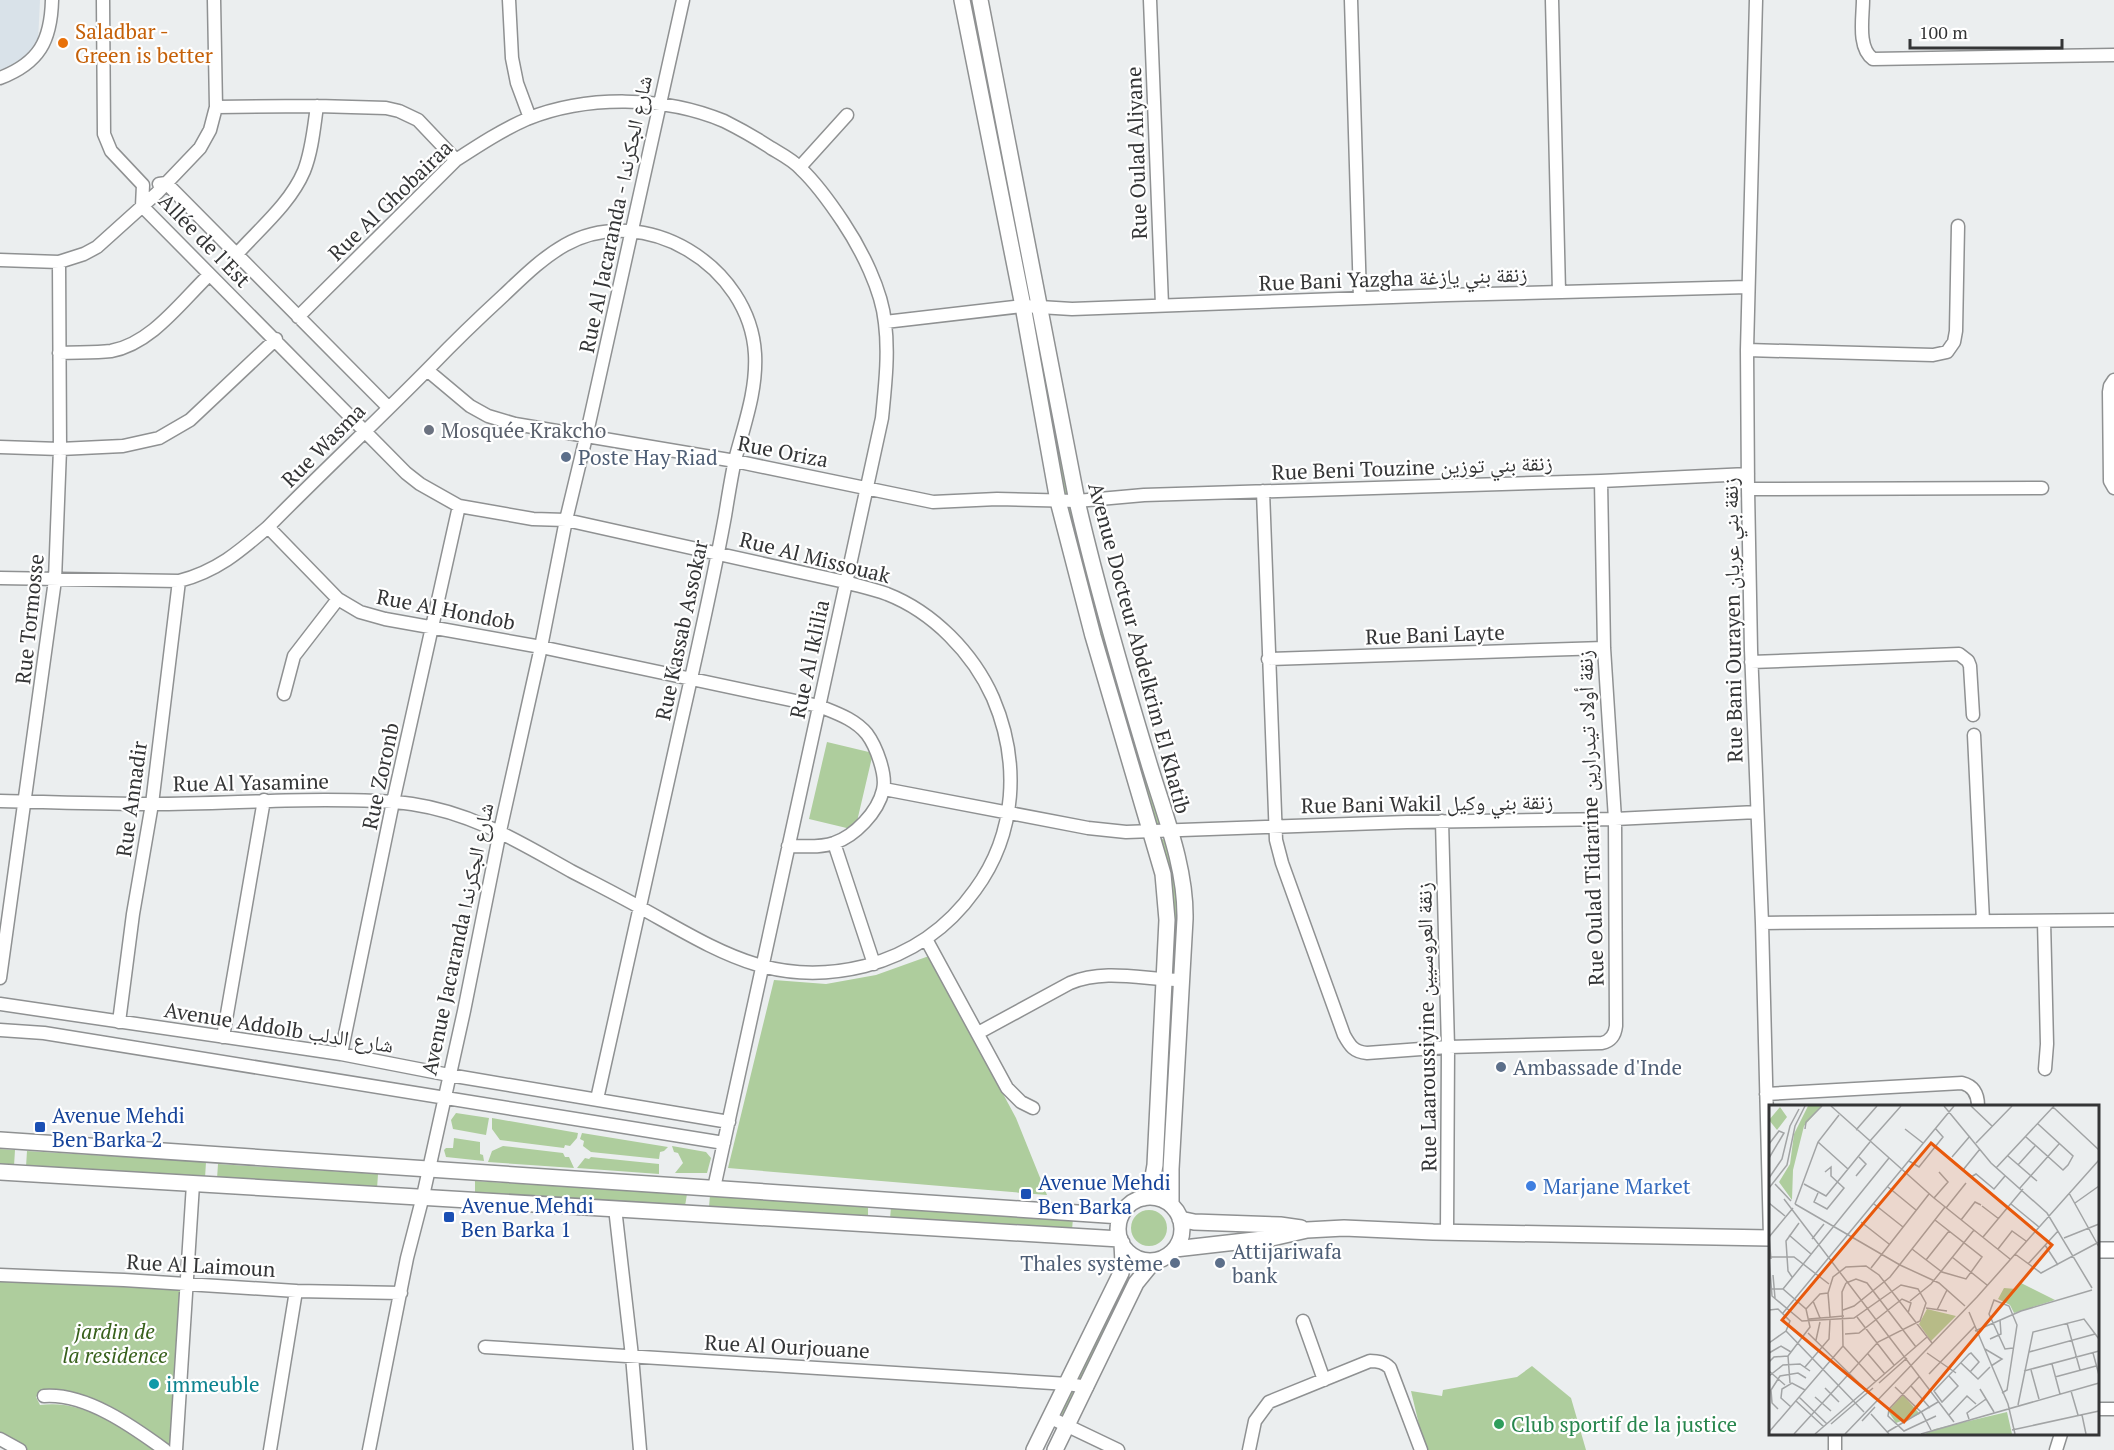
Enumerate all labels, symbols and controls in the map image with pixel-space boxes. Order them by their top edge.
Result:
scale bar [1910,12,2062,50]
place label: Saladbar - Green is better [75,17,213,69]
text: 100 m [1919,20,1968,44]
marker: Saladbar - Green is better [56,36,70,50]
street label: Rue Oulad Aliyane [1119,66,1153,240]
street label: Rue Al Jacaranda - شارع الجكرندا [572,73,658,355]
street label: Rue Al Ghobairaa [322,133,458,267]
street label: Allée de l'Est [153,187,257,293]
street label: Rue Bani Yazgha زنقة بني يازغة [1258,259,1528,300]
street label: Rue Wasma [275,397,371,493]
place label: Mosquée Krakcho [441,416,606,444]
marker: Mosquée Krakcho [422,423,436,437]
street label: Rue Oriza [735,428,831,474]
place label: Poste Hay Riad [578,443,718,471]
street label: Rue Beni Touzine زنقة بني توزين [1271,448,1553,489]
marker: Poste Hay Riad [559,450,573,464]
street label: Rue Bani Ourayen زنقة بني عريان [1716,477,1752,763]
street label: Avenue Docteur Abdelkrim El Khatib [1082,479,1198,817]
street label: Rue Al Missouak [737,525,893,589]
street label: Rue Kassab Assokar [648,537,714,723]
street label: Rue Tormosse [8,552,50,686]
street label: Rue Al Hondob [374,582,518,636]
street label: Rue Al Iklilia [783,597,835,721]
street label: Rue Bani Layte [1365,618,1505,650]
street label: Rue Oulad Tidrarine زنقة أولاد تيدرارين [1570,650,1610,986]
street label: Rue Zoronb [355,720,405,832]
street label: Rue Annadir [109,739,153,859]
street label: Rue Al Yasamine [173,767,329,797]
street label: Rue Bani Wakil زنقة بني وكيل [1301,787,1554,823]
street label: Avenue Jacaranda شارع الجكرندا [414,800,500,1078]
street label: Rue Laaroussiyine زنقة العروسيين [1409,882,1443,1172]
street label: Avenue Addolb شارع الدلب [162,995,396,1059]
place label: Ambassade d'Inde [1513,1053,1682,1081]
marker: Ambassade d'Inde [1494,1060,1508,1074]
place label: Avenue Mehdi Ben Barka 2 [52,1101,185,1153]
inset map [1769,1105,2099,1435]
marker: Avenue Mehdi Ben Barka 2 [33,1120,47,1134]
place label: Avenue Mehdi Ben Barka [1038,1168,1171,1220]
place label: Marjane Market [1543,1172,1691,1200]
marker: Marjane Market [1524,1179,1538,1193]
marker: Avenue Mehdi Ben Barka [1019,1187,1033,1201]
place label: Avenue Mehdi Ben Barka 1 [461,1191,594,1243]
marker: Avenue Mehdi Ben Barka 1 [442,1210,456,1224]
place label: Attijariwafa bank [1232,1237,1342,1289]
street label: Rue Al Laimoun [126,1247,277,1283]
place label: Thales système [1020,1249,1163,1277]
marker: Thales système [1168,1256,1182,1270]
marker: Attijariwafa bank [1213,1256,1227,1270]
park label: jardin de la residence [62,1317,168,1369]
street label: Rue Al Ourjouane [704,1328,870,1364]
place label: immeuble [166,1370,260,1398]
marker: immeuble [147,1377,161,1391]
place label: Club sportif de la justice [1511,1410,1737,1438]
marker: Club sportif de la justice [1492,1417,1506,1431]

